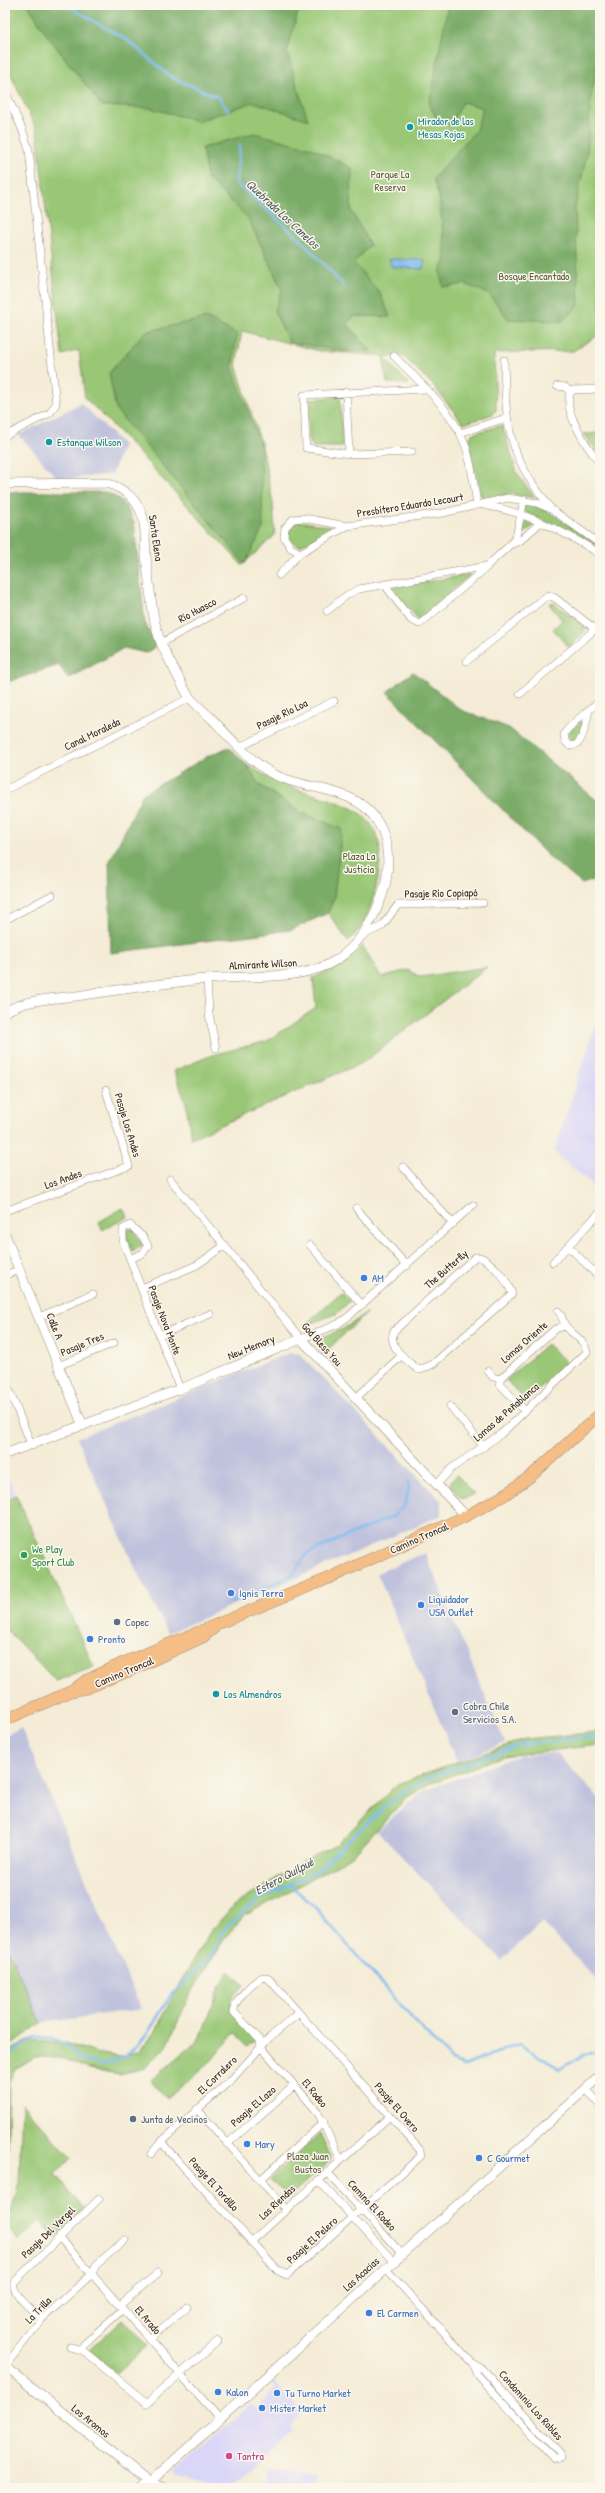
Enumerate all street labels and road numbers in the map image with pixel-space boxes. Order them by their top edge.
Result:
street label: Presbítero Eduardo Lecourt [356,490,464,520]
street label: Santa Elena [146,514,166,563]
street label: Río Huasco [176,594,219,626]
street label: Pasaje Río Loa [254,695,310,732]
street label: Canal Moraleda [62,714,123,754]
street label: Pasaje Río Copiapó [404,885,478,901]
street label: Almirante Wilson [229,955,297,973]
street label: Pasaje Los Andes [112,1091,144,1159]
street label: Los Andes [42,1166,84,1192]
street label: The Butterfly [421,1246,471,1292]
street label: Pasaje Nova Monte [145,1283,185,1357]
street label: Calle A [43,1311,67,1342]
street label: Lomas Oriente [498,1317,551,1366]
street label: God Bless You [299,1319,346,1369]
street label: Pasaje Tres [58,1329,106,1359]
street label: New Memory [225,1331,277,1363]
street label: Lomas de Peñablanca [470,1379,542,1444]
street label: Camino Troncal [388,1519,450,1557]
street label: Camino Troncal [92,1653,156,1691]
street label: El Corralero [194,2052,240,2097]
street label: El Rodeo [299,2076,331,2111]
street label: Pasaje El Overo [372,2079,423,2135]
street label: Pasaje El Lazo [227,2082,279,2129]
street label: Pasaje El Tordillo [186,2154,242,2214]
street label: Camino El Rodeo [345,2176,400,2234]
street label: Las Riendas [256,2182,298,2222]
street label: Pasaje Del Vergel [18,2203,78,2261]
street label: Pasaje El Pelero [284,2213,341,2266]
street label: Las Acacias [340,2254,382,2294]
street label: La Trilla [22,2293,55,2326]
street label: El Arado [132,2303,164,2337]
street label: Condominio Los Robles [496,2367,566,2443]
street label: Los Aromos [69,2401,113,2441]

